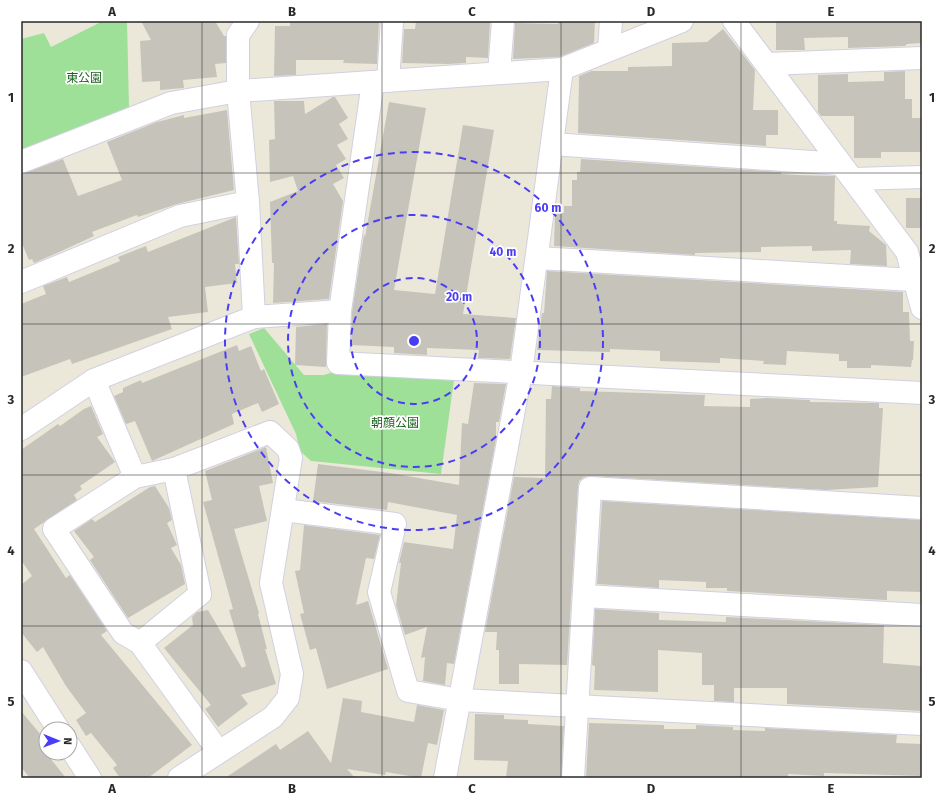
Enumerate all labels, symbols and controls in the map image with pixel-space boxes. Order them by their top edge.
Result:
text: A [107,4,116,19]
text: B [288,4,296,19]
text: C [468,4,476,19]
text: D [647,4,656,19]
text: E [828,4,835,19]
park label: 東公園 [66,71,102,85]
text: 1 [8,90,14,105]
text: 1 [929,90,935,105]
text: 60 m [535,201,561,215]
text: 2 [8,241,15,256]
text: 2 [929,241,936,256]
text: 40 m [490,245,516,259]
text: 20 m [446,290,472,304]
centre of rings [407,334,421,348]
text: 3 [7,392,15,407]
text: 3 [928,392,936,407]
park label: 朝顔公園 [371,416,419,430]
text: 4 [7,543,15,558]
text: 4 [928,543,936,558]
text: 5 [8,694,15,709]
text: 5 [929,694,936,709]
north arrow [38,721,78,761]
text: N [61,737,74,745]
text: A [107,781,116,796]
text: B [288,781,296,796]
text: C [468,781,476,796]
text: D [647,781,656,796]
text: E [828,781,835,796]

